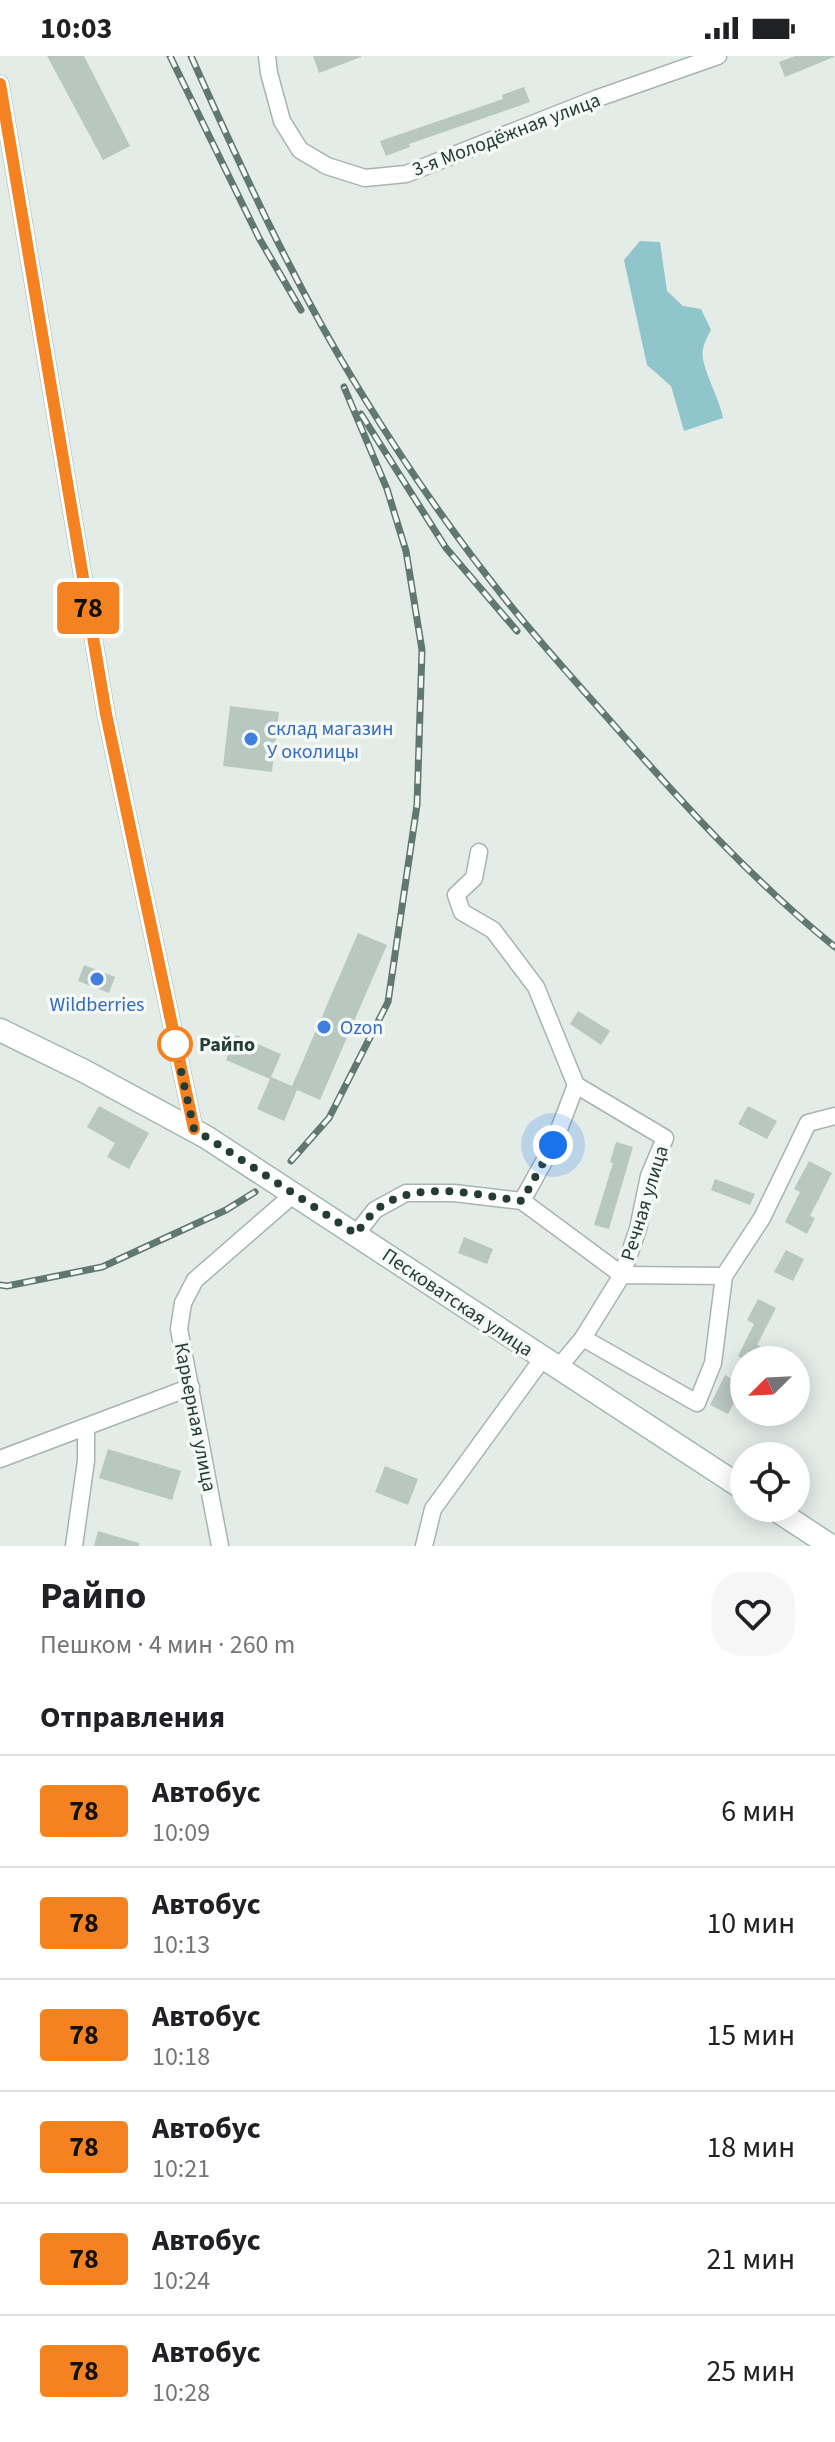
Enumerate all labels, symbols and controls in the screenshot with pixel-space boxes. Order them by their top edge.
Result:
text: 10:03 [40,7,112,50]
street label: 3-я Молодёжная улица [408,86,604,184]
line badge: 78 [52,582,124,634]
text: 78 [73,588,103,628]
place label: склад магазин У околицы [267,715,393,766]
marker: склад магазин У околицы [242,730,260,748]
marker: Wildberries [88,970,106,988]
place label: Wildberries [50,991,144,1019]
place label: Ozon [340,1014,383,1042]
marker: Ozon [315,1018,333,1036]
marker: Райпо [158,1027,192,1061]
place label: Райпо [199,1031,255,1059]
your location [533,1125,573,1165]
street label: Речная улица [614,1142,676,1264]
street label: Песковатская улица [376,1242,539,1364]
street label: Карьерная улица [167,1340,223,1494]
north arrow [730,1346,810,1426]
map controls [730,1346,810,1522]
button: locate [730,1442,810,1522]
text: Райпо [40,1569,146,1623]
button: heart [711,1572,795,1656]
text: Пешком · 4 мин · 260 m [40,1626,295,1663]
text: Отправления [40,1696,225,1739]
text: Автобус [152,1771,261,1814]
text: 6 мин [721,1790,795,1833]
text: 78 [69,1791,99,1831]
text: 10:09 [152,1814,210,1851]
text: Автобус [152,1883,261,1926]
text: 10 мин [706,1902,795,1945]
text: 78 [69,1903,99,1943]
text: 10:13 [152,1926,210,1963]
text: Автобус [152,1995,261,2038]
text: 15 мин [706,2014,795,2057]
text: 78 [69,2015,99,2055]
text: 10:18 [152,2038,210,2075]
text: Автобус [152,2107,261,2150]
text: 18 мин [706,2126,795,2169]
text: 78 [69,2127,99,2167]
text: 10:21 [152,2150,210,2187]
text: Автобус [152,2219,261,2262]
text: 21 мин [706,2238,795,2281]
text: 78 [69,2239,99,2279]
text: 10:24 [152,2262,210,2299]
text: Автобус [152,2331,261,2374]
text: 25 мин [706,2350,795,2393]
text: 78 [69,2351,99,2391]
text: 10:28 [152,2374,210,2411]

